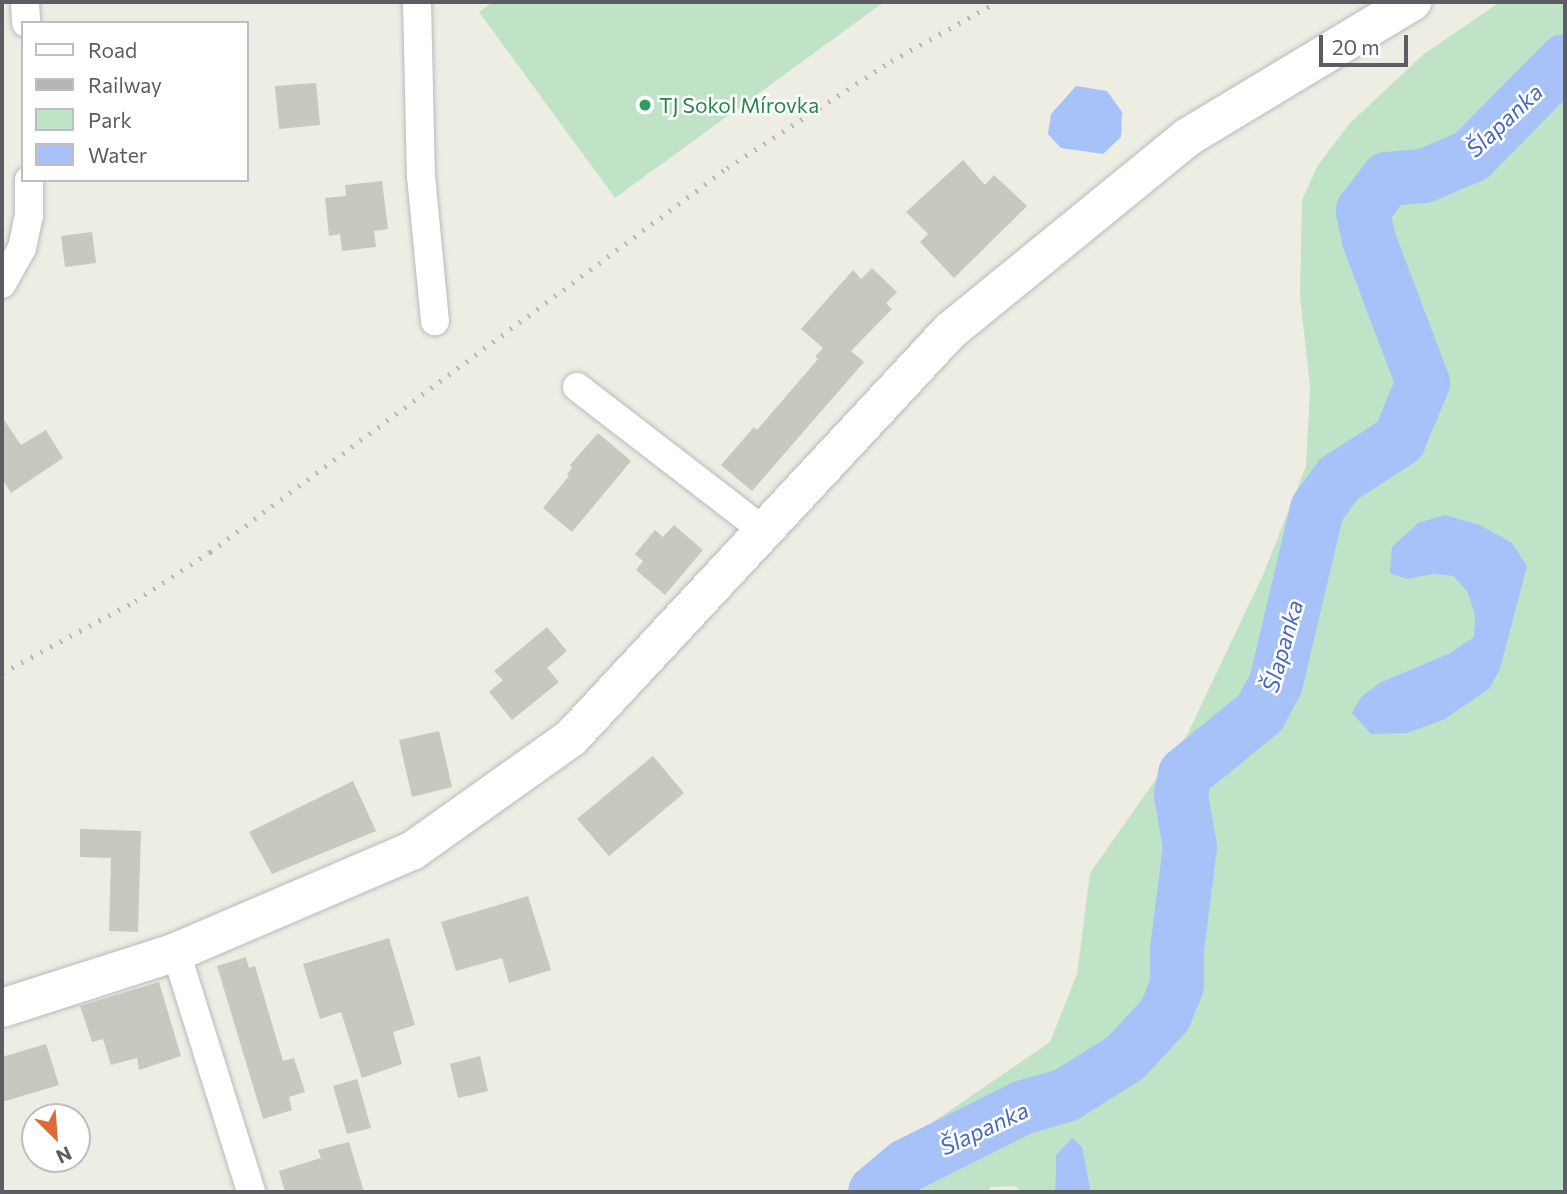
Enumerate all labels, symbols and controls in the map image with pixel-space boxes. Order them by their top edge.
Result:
legend [21,21,248,182]
scale bar [1322,21,1411,65]
text: 20 m [1332,34,1380,59]
text: Road [88,37,137,62]
text: Railway [88,72,162,97]
water label: Šlapanka [1460,78,1548,162]
place label: TJ Sokol Mírovka [659,92,819,118]
marker: TJ Sokol Mírovka [637,97,653,113]
text: Park [88,107,132,132]
text: Water [88,142,147,167]
water label: Šlapanka [1256,597,1308,695]
water label: Šlapanka [935,1096,1033,1160]
north arrow [21,1103,91,1173]
text: N [53,1142,76,1169]

